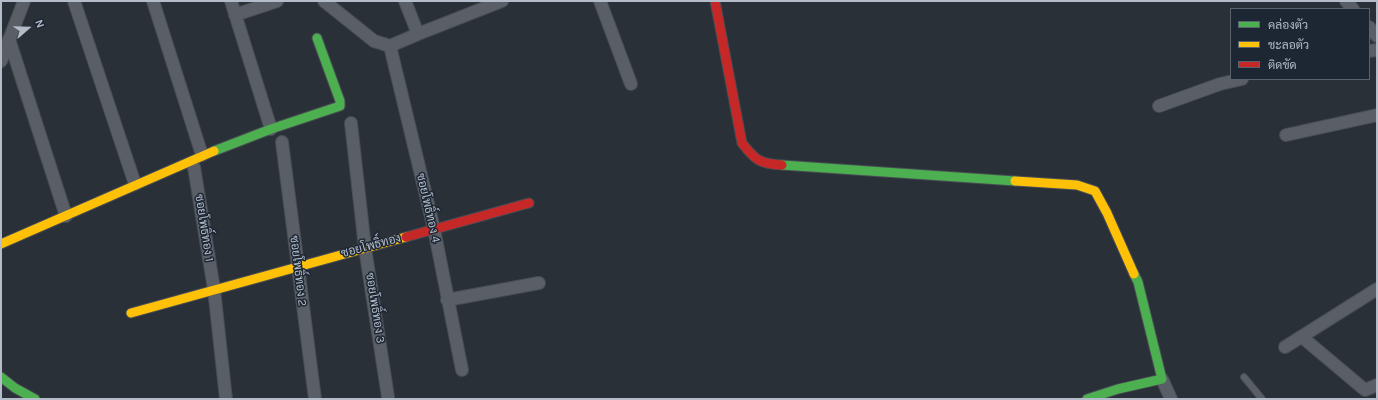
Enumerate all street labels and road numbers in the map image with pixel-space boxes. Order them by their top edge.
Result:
street label: ซอยโพธิ์ทอง 4 [413,172,443,244]
street label: ซอยโพธิ์ทอง 1 [192,193,216,263]
street label: ซอยโพธิ์ทอง [339,231,403,261]
street label: ซอยโพธิ์ทอง 2 [287,235,309,307]
street label: ซอยโพธิ์ทอง 3 [362,272,388,344]

